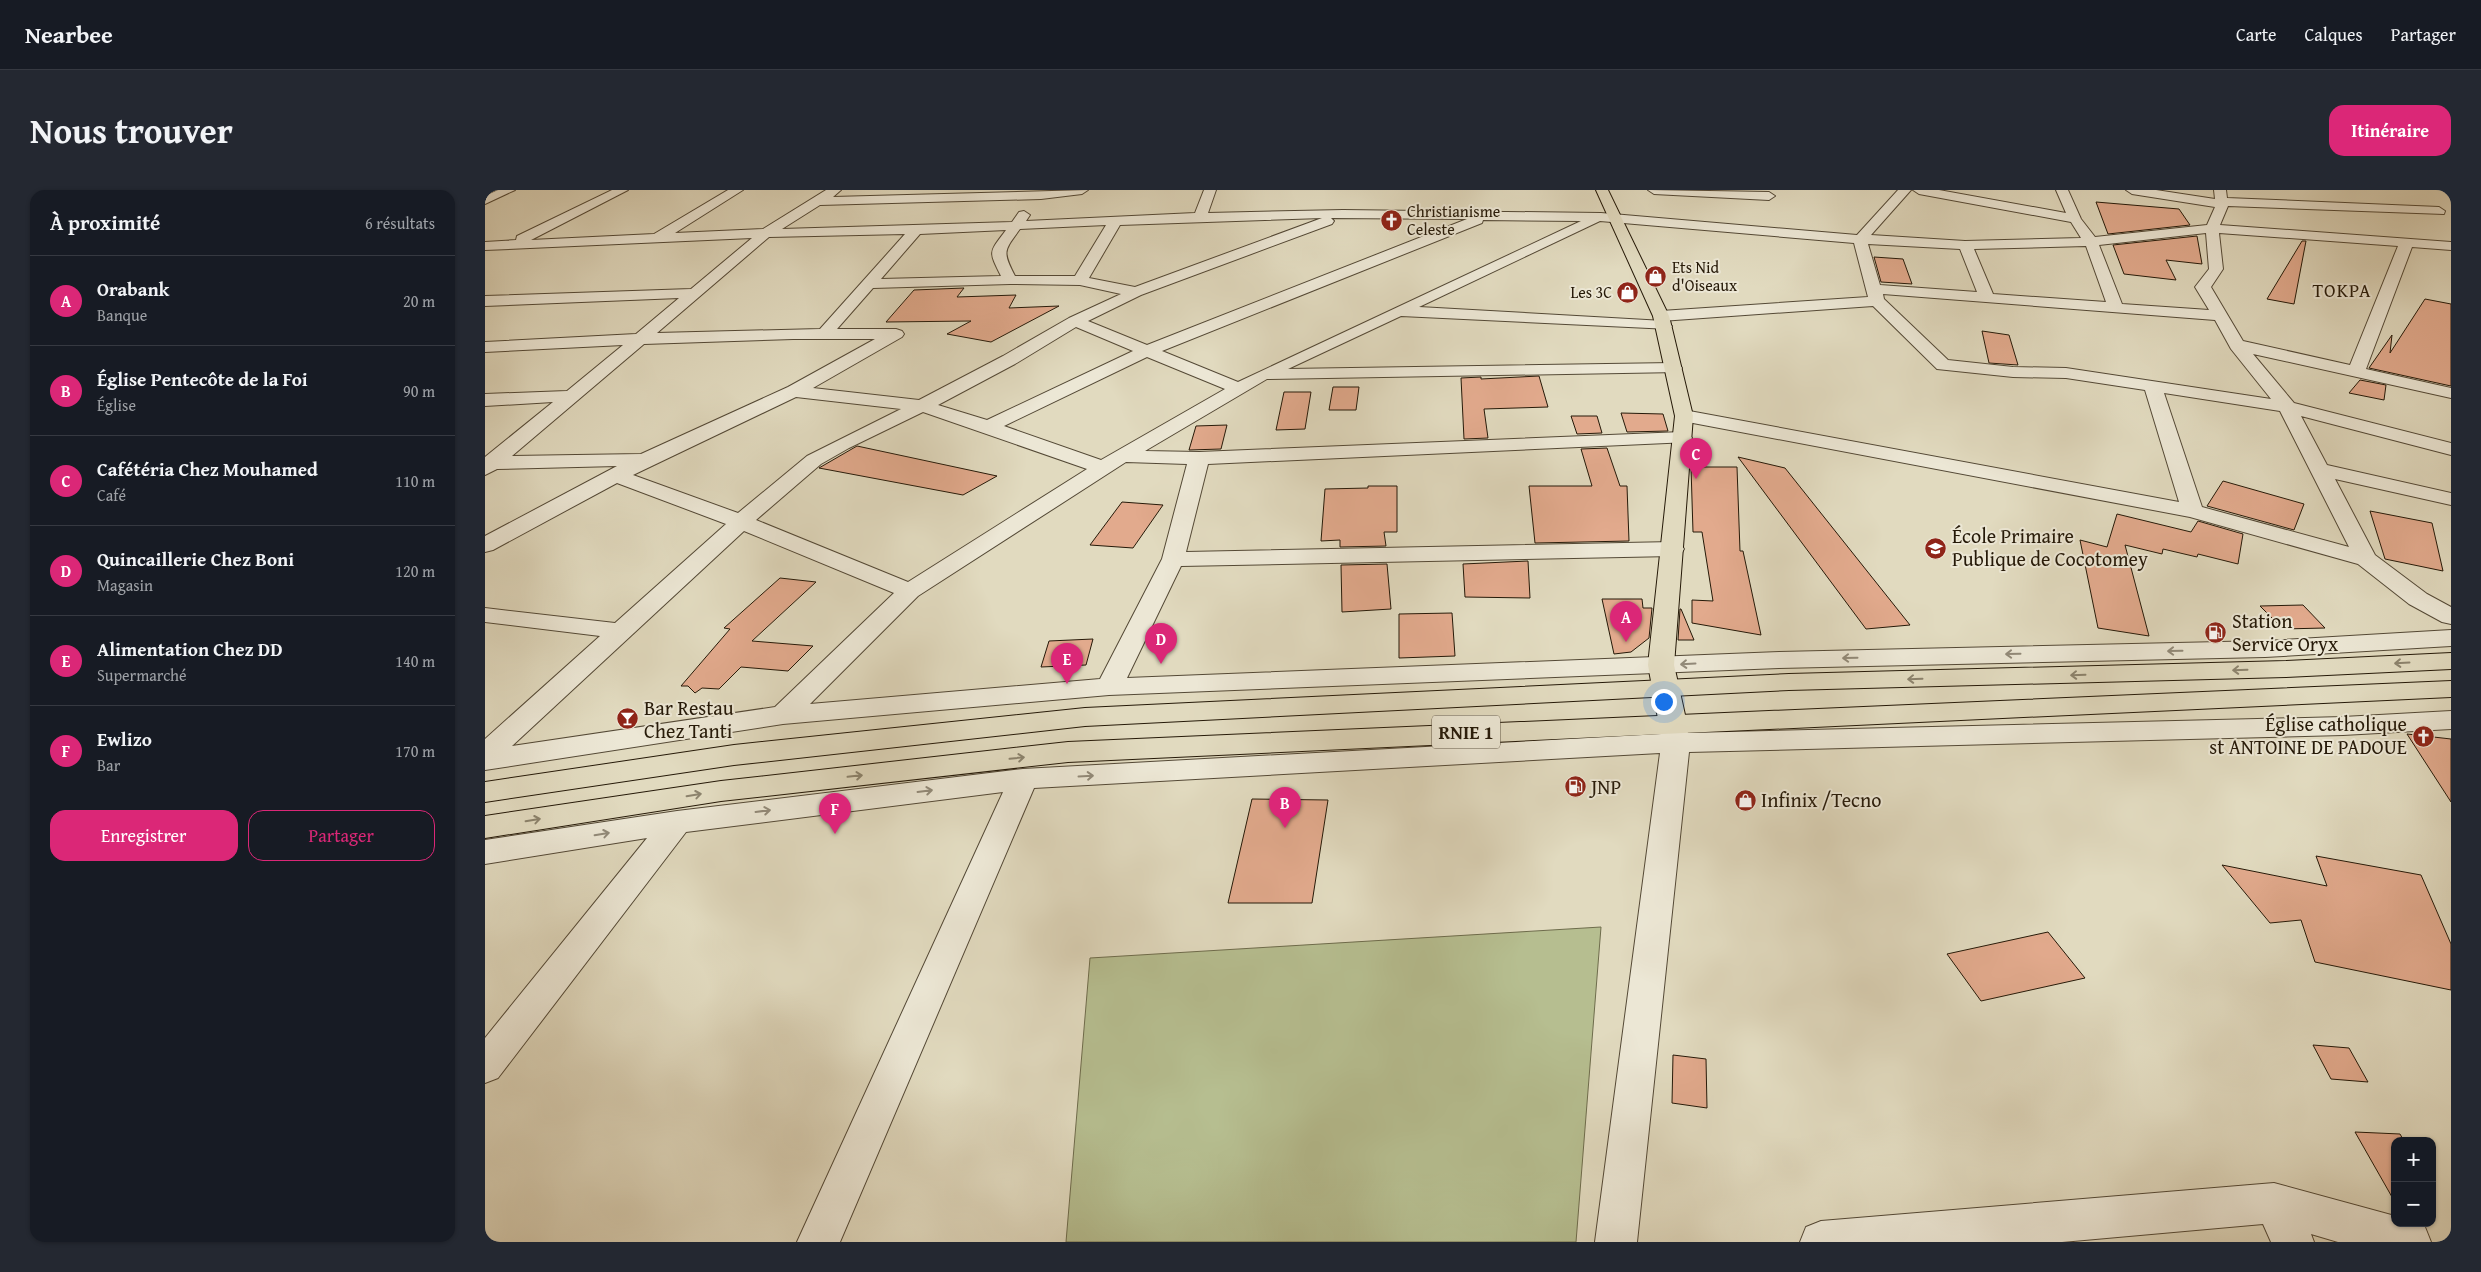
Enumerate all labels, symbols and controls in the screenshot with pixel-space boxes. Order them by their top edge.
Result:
text: Nearbee [25,17,113,52]
text: Carte [2236,21,2277,48]
text: Calques [2305,21,2363,48]
text: Partager [2391,21,2456,48]
text: Nous trouver [30,105,233,156]
button: Itinéraire [2329,105,2451,156]
place label: Christianisme Celeste [1407,199,1500,241]
text: À proximité [50,207,160,238]
church icon: Christianisme Celeste [1379,208,1403,232]
text: 6 résultats [365,211,435,235]
place label: Ets Nid d'Oiseaux [1672,255,1738,297]
shop icon: Ets Nid d'Oiseaux [1644,264,1668,288]
text: Orabank [97,275,169,303]
district label: TOKPA [2312,276,2372,304]
place label: Les 3C [1570,280,1612,304]
shop icon: Les 3C [1616,280,1640,304]
text: A [61,289,71,313]
text: 20 m [403,289,435,313]
text: Banque [97,303,147,327]
text: Église Pentecôte de la Foi [97,365,308,393]
text: B [61,379,71,403]
text: 90 m [403,379,435,403]
text: Église [97,393,136,417]
pin: C [1680,438,1712,479]
text: Cafétéria Chez Mouhamed [97,455,318,483]
text: C [61,469,71,493]
text: 110 m [395,469,435,493]
text: Café [97,483,126,507]
place label: École Primaire Publique de Cocotomey [1952,521,2148,573]
school or university icon: École Primaire Publique de Cocotomey [1924,536,1948,560]
text: Quincaillerie Chez Boni [97,545,294,573]
text: D [61,559,71,583]
text: 120 m [395,559,435,583]
text: Magasin [97,573,153,597]
pin: A [1610,601,1642,642]
place label: Station Service Oryx [2232,606,2339,658]
fuel station icon: Station Service Oryx [2204,620,2228,644]
pin: D [1145,623,1177,664]
text: Alimentation Chez DD [97,635,283,663]
pin: E [1051,643,1083,684]
one-way arrow [2167,646,2184,656]
text: E [62,649,70,673]
text: 140 m [395,649,435,673]
one-way arrow [2005,650,2021,659]
one-way arrow [1842,653,1858,663]
one-way arrow [1680,659,1696,668]
one-way arrow [2395,659,2411,668]
text: Supermarché [97,663,187,687]
one-way arrow [2232,666,2248,675]
one-way arrow [2070,670,2086,679]
one-way arrow [1907,674,1924,684]
your location [1651,689,1677,715]
place label: Bar Restau Chez Tanti [644,693,734,745]
bar icon: Bar Restau Chez Tanti [616,707,640,731]
place label: Église catholique st ANTOINE DE PADOUE [2209,709,2407,761]
road number: RNIE 1 [1432,716,1500,748]
church icon: Église catholique st ANTOINE DE PADOUE [2411,724,2435,748]
text: Ewlizo [97,725,152,753]
text: F [62,739,70,763]
text: 170 m [395,739,435,763]
text: Bar [97,753,120,777]
one-way arrow [1008,753,1024,763]
one-way arrow [847,771,863,781]
one-way arrow [1078,771,1094,780]
place label: JNP [1588,772,1621,801]
fuel station icon: JNP [1563,775,1587,799]
place label: Infinix /Tecno [1761,785,1881,814]
one-way arrow [916,786,932,796]
pin: B [1269,787,1301,828]
shop icon: Infinix /Tecno [1733,788,1757,812]
one-way arrow [685,790,701,800]
pin: F [819,793,851,834]
one-way arrow [755,806,771,816]
button: Enregistrer [50,810,238,861]
button: Partager [248,810,435,861]
one-way arrow [525,815,541,825]
one-way arrow [594,828,610,838]
map controls [2391,1137,2436,1227]
button: + [2391,1137,2436,1182]
button: − [2391,1182,2436,1227]

